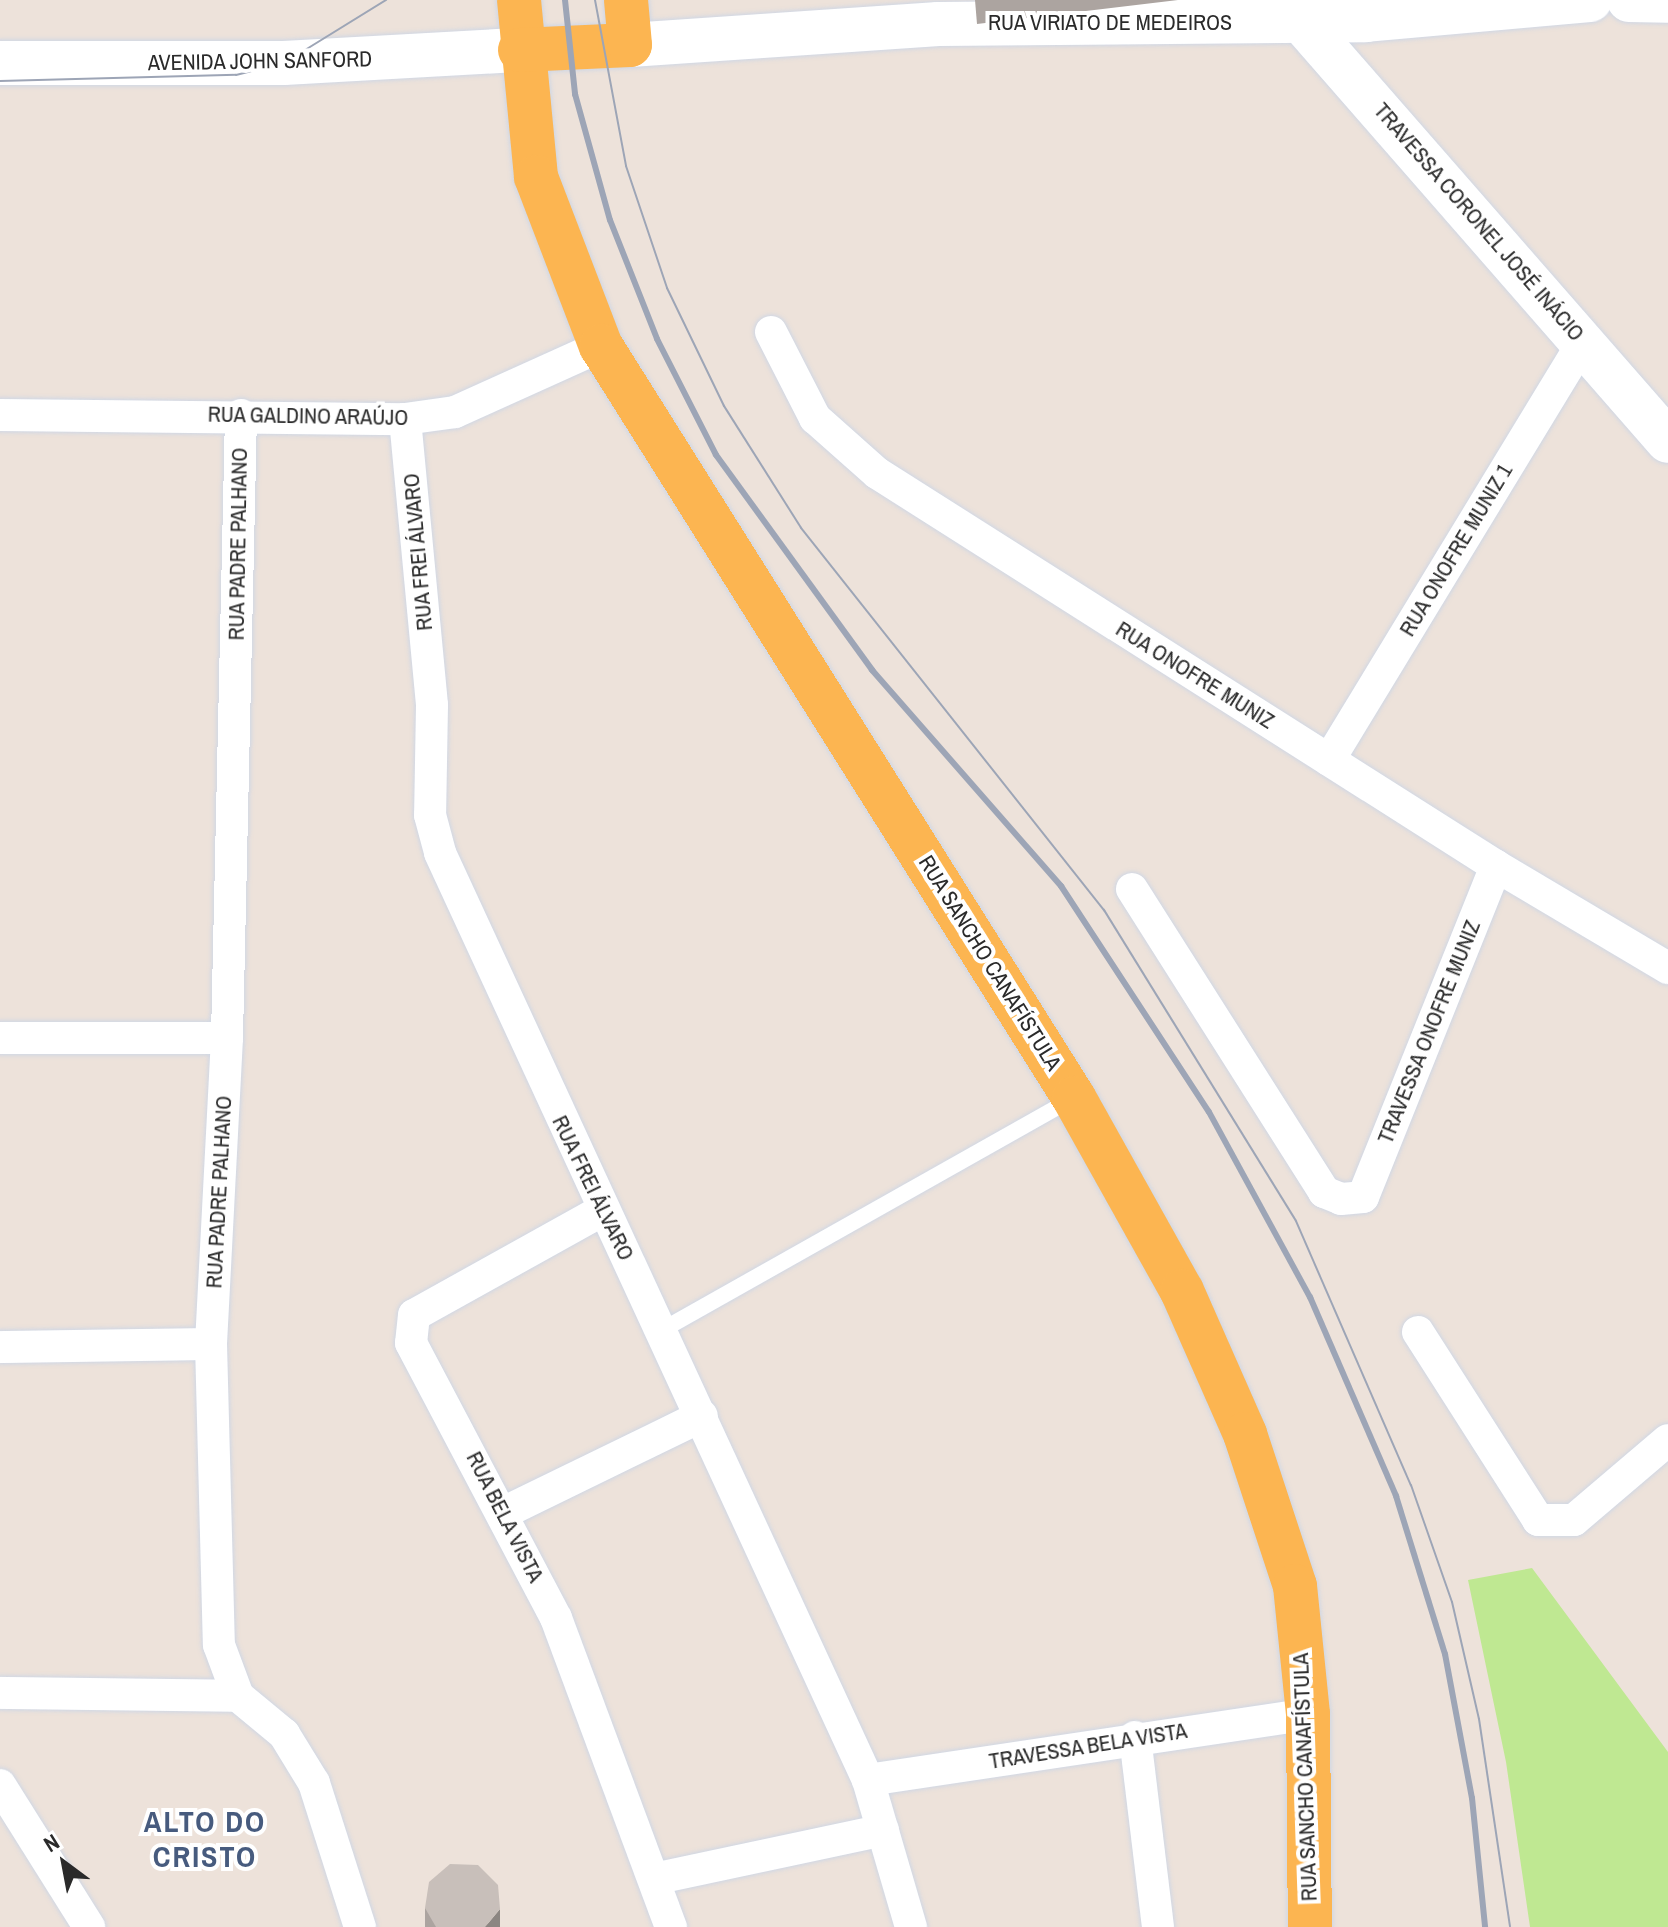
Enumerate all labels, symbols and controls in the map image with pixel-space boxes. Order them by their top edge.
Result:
street label: RUA VIRIATO DE MEDEIROS [988,10,1232,36]
street label: AVENIDA JOHN SANFORD [147,46,373,76]
street label: TRAVESSA CORONEL JOSÉ INÁCIO [1368,97,1590,347]
street label: RUA GALDINO ARAÚJO [207,401,409,431]
street label: RUA PADRE PALHANO [223,447,253,641]
street label: RUA ONOFRE MUNIZ 1 [1394,459,1518,641]
street label: RUA FREI ÁLVARO [398,471,438,633]
street label: RUA ONOFRE MUNIZ [1111,615,1279,735]
street label: RUA SANCHO CANAFÍSTULA [913,850,1067,1076]
street label: TRAVESSA ONOFRE MUNIZ [1372,916,1486,1148]
street label: RUA PADRE PALHANO [201,1095,237,1289]
street label: RUA FREI ÁLVARO [546,1110,640,1266]
street label: RUA BELA VISTA [460,1446,550,1588]
street label: RUA SANCHO CANAFÍSTULA [1287,1652,1323,1902]
street label: TRAVESSA BELA VISTA [986,1717,1190,1775]
district label: ALTO DO CRISTO [144,1803,266,1874]
north arrow [24,1823,104,1903]
text: N [38,1826,65,1859]

